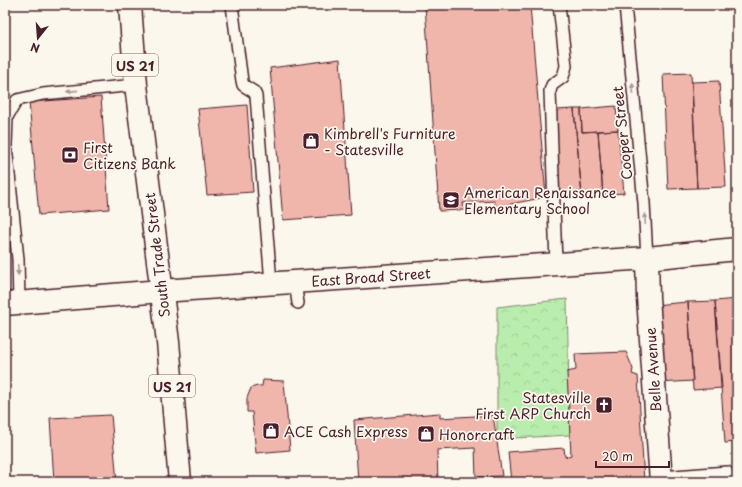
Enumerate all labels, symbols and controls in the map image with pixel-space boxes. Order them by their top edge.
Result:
north arrow [18,18,58,58]
text: N [28,39,42,57]
road number: US 21 [112,54,158,76]
one-way arrow [630,83,636,95]
street label: Cooper Street [607,85,637,181]
one-way arrow [66,88,78,95]
place label: Kimbrell's Furniture - Statesville [324,123,456,160]
shop icon: Kimbrell's Furniture - Statesville [301,131,321,151]
place label: First Citizens Bank [83,137,176,174]
bank icon: First Citizens Bank [60,145,80,165]
place label: American Renaissance Elementary School [464,182,617,219]
school or university icon: American Renaissance Elementary School [441,190,461,210]
street label: South Trade Street [139,191,175,319]
one-way arrow [641,213,648,225]
street label: East Broad Street [311,262,432,292]
one-way arrow [15,264,21,277]
street label: Belle Avenue [640,326,666,413]
road number: US 21 [149,375,195,397]
place label: Statesville First ARP Church [475,387,591,424]
church icon: Statesville First ARP Church [594,395,614,415]
shop icon: ACE Cash Express [261,421,281,441]
place label: ACE Cash Express [284,421,408,442]
shop icon: Honorcraft [416,424,436,444]
place label: Honorcraft [439,424,515,445]
scale bar [596,443,669,469]
text: 20 m [602,447,633,465]

